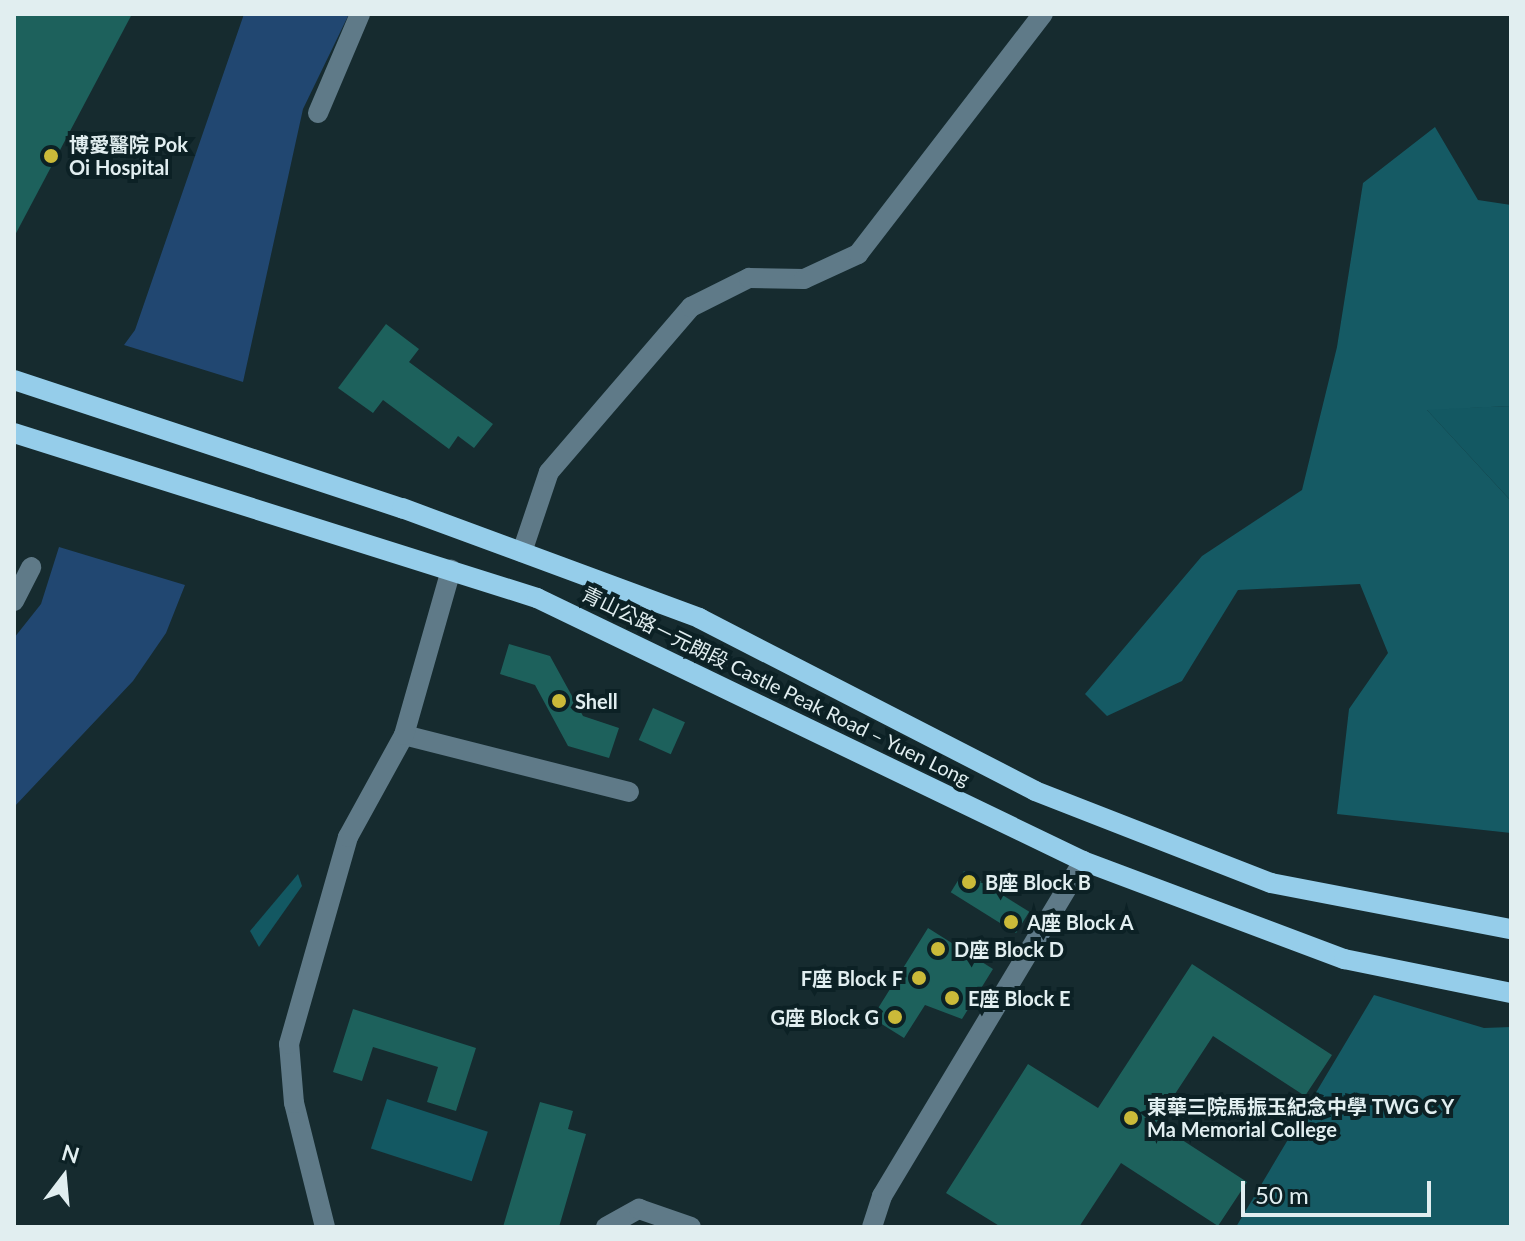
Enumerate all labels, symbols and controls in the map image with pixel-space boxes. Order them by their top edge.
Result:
place label: 博愛醫院 Pok Oi Hospital [69,132,188,179]
marker: 博愛醫院 Pok Oi Hospital [40,145,62,167]
street label: 青山公路－元朗段 Castle Peak Road – Yuen Long [578,581,974,791]
place label: Shell [575,689,618,713]
marker: Shell [550,692,568,710]
place label: B座 Block B [985,870,1091,894]
marker: B座 Block B [960,873,978,891]
place label: A座 Block A [1027,910,1134,934]
marker: A座 Block A [1002,913,1020,931]
place label: D座 Block D [954,937,1064,961]
marker: D座 Block D [929,940,947,958]
place label: F座 Block F [801,966,903,990]
marker: F座 Block F [910,969,928,987]
place label: E座 Block E [968,986,1071,1010]
marker: E座 Block E [943,989,961,1007]
place label: G座 Block G [770,1005,879,1029]
marker: G座 Block G [886,1008,904,1026]
place label: 東華三院馬振玉紀念中學 TWG C Y Ma Memorial College [1147,1094,1455,1141]
marker: 東華三院馬振玉紀念中學 TWG C Y Ma Memorial College [1122,1109,1140,1127]
north arrow [24,1137,104,1217]
text: N [59,1138,83,1169]
scale bar [1245,1165,1435,1215]
text: 50 m [1255,1180,1309,1209]

